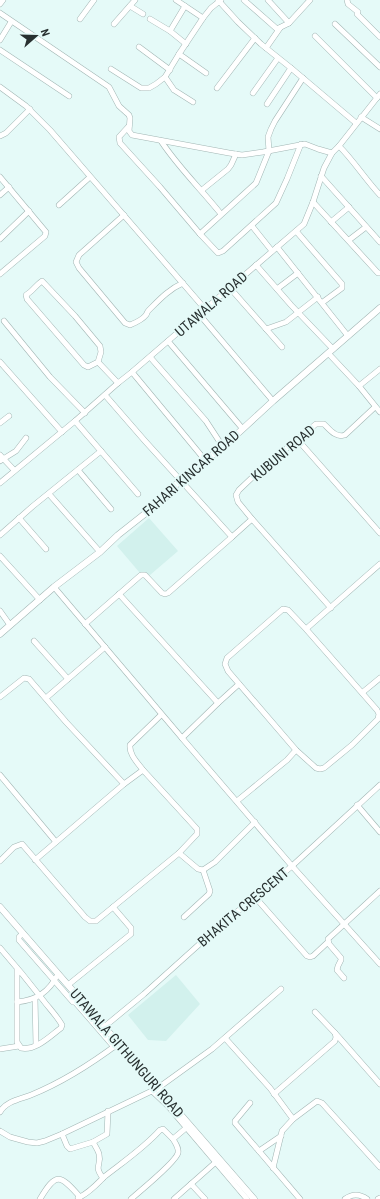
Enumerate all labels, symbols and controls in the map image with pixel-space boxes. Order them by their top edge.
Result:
north arrow [16,16,56,56]
text: N [38,27,52,38]
street label: UTAWALA ROAD [172,268,250,340]
street label: KUBUNI ROAD [248,422,318,484]
street label: FAHARI KINCAR ROAD [139,427,243,519]
street label: BHAKITA CRESCENT [194,864,292,950]
street label: UTAWALA GITHUNGURI ROAD [67,986,187,1120]

